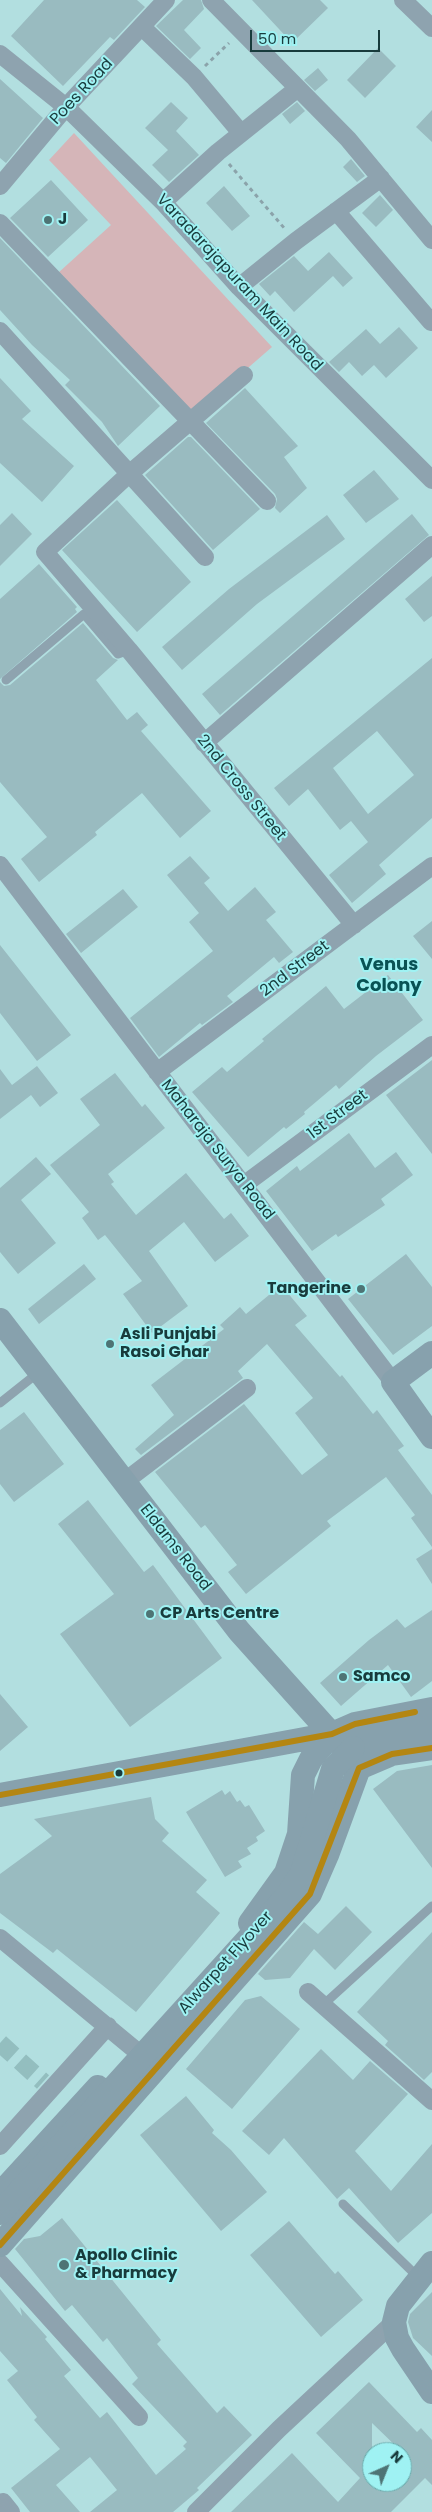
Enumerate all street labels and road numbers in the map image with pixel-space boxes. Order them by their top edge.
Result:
street label: Poes Road [46,55,118,129]
street label: Varadarajapuram Main Road [152,191,326,375]
street label: 2nd Cross Street [192,731,290,845]
street label: 2nd Street [257,937,333,1001]
street label: Maharaja Surya Road [156,1076,278,1224]
street label: 1st Street [304,1086,372,1144]
street label: Eldams Road [135,1501,215,1595]
street label: Alwarpet Flyover [175,1908,277,2018]

